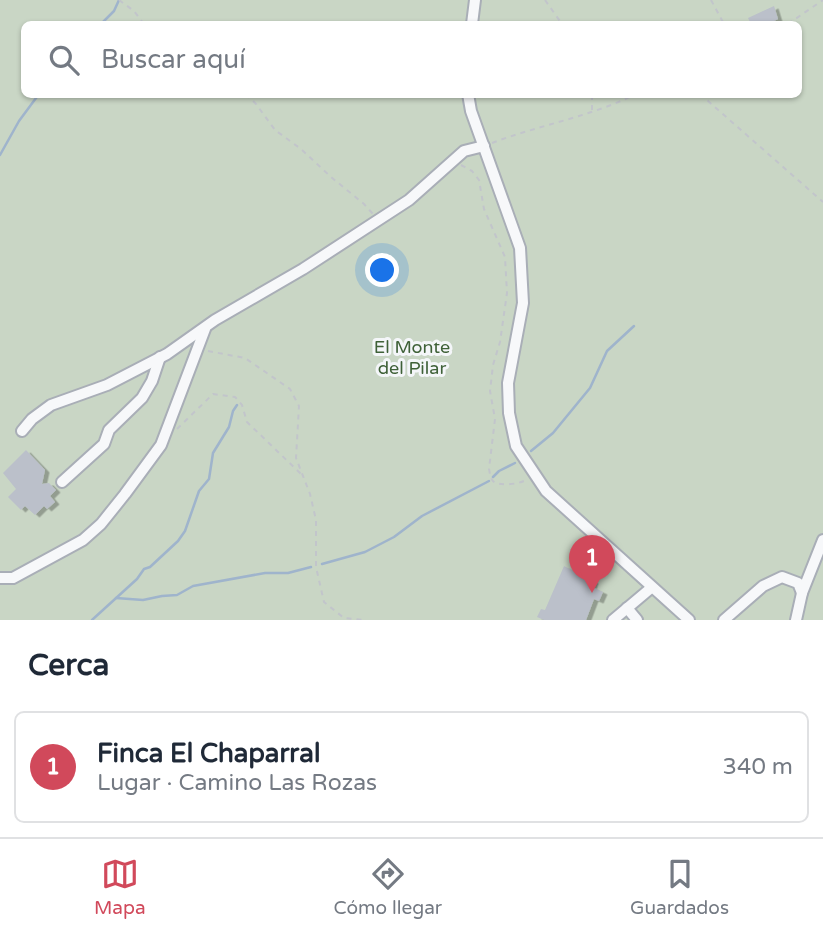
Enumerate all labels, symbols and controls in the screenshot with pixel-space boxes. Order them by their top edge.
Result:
search box [21,21,802,98]
icon: search [45,41,83,79]
text: Buscar aquí [101,44,246,75]
your location [365,253,399,287]
park label: El Monte del Pilar [374,336,450,379]
pin: 1 [569,535,615,593]
text: Cerca [28,647,109,684]
text: Finca El Chaparral [97,738,320,769]
text: 1 [46,753,60,781]
text: 340 m [723,753,793,781]
text: Lugar · Camino Las Rozas [97,769,377,797]
tab: Mapa [94,855,146,919]
tab: Cómo llegar [334,855,442,919]
tab: Guardados [630,855,729,919]

